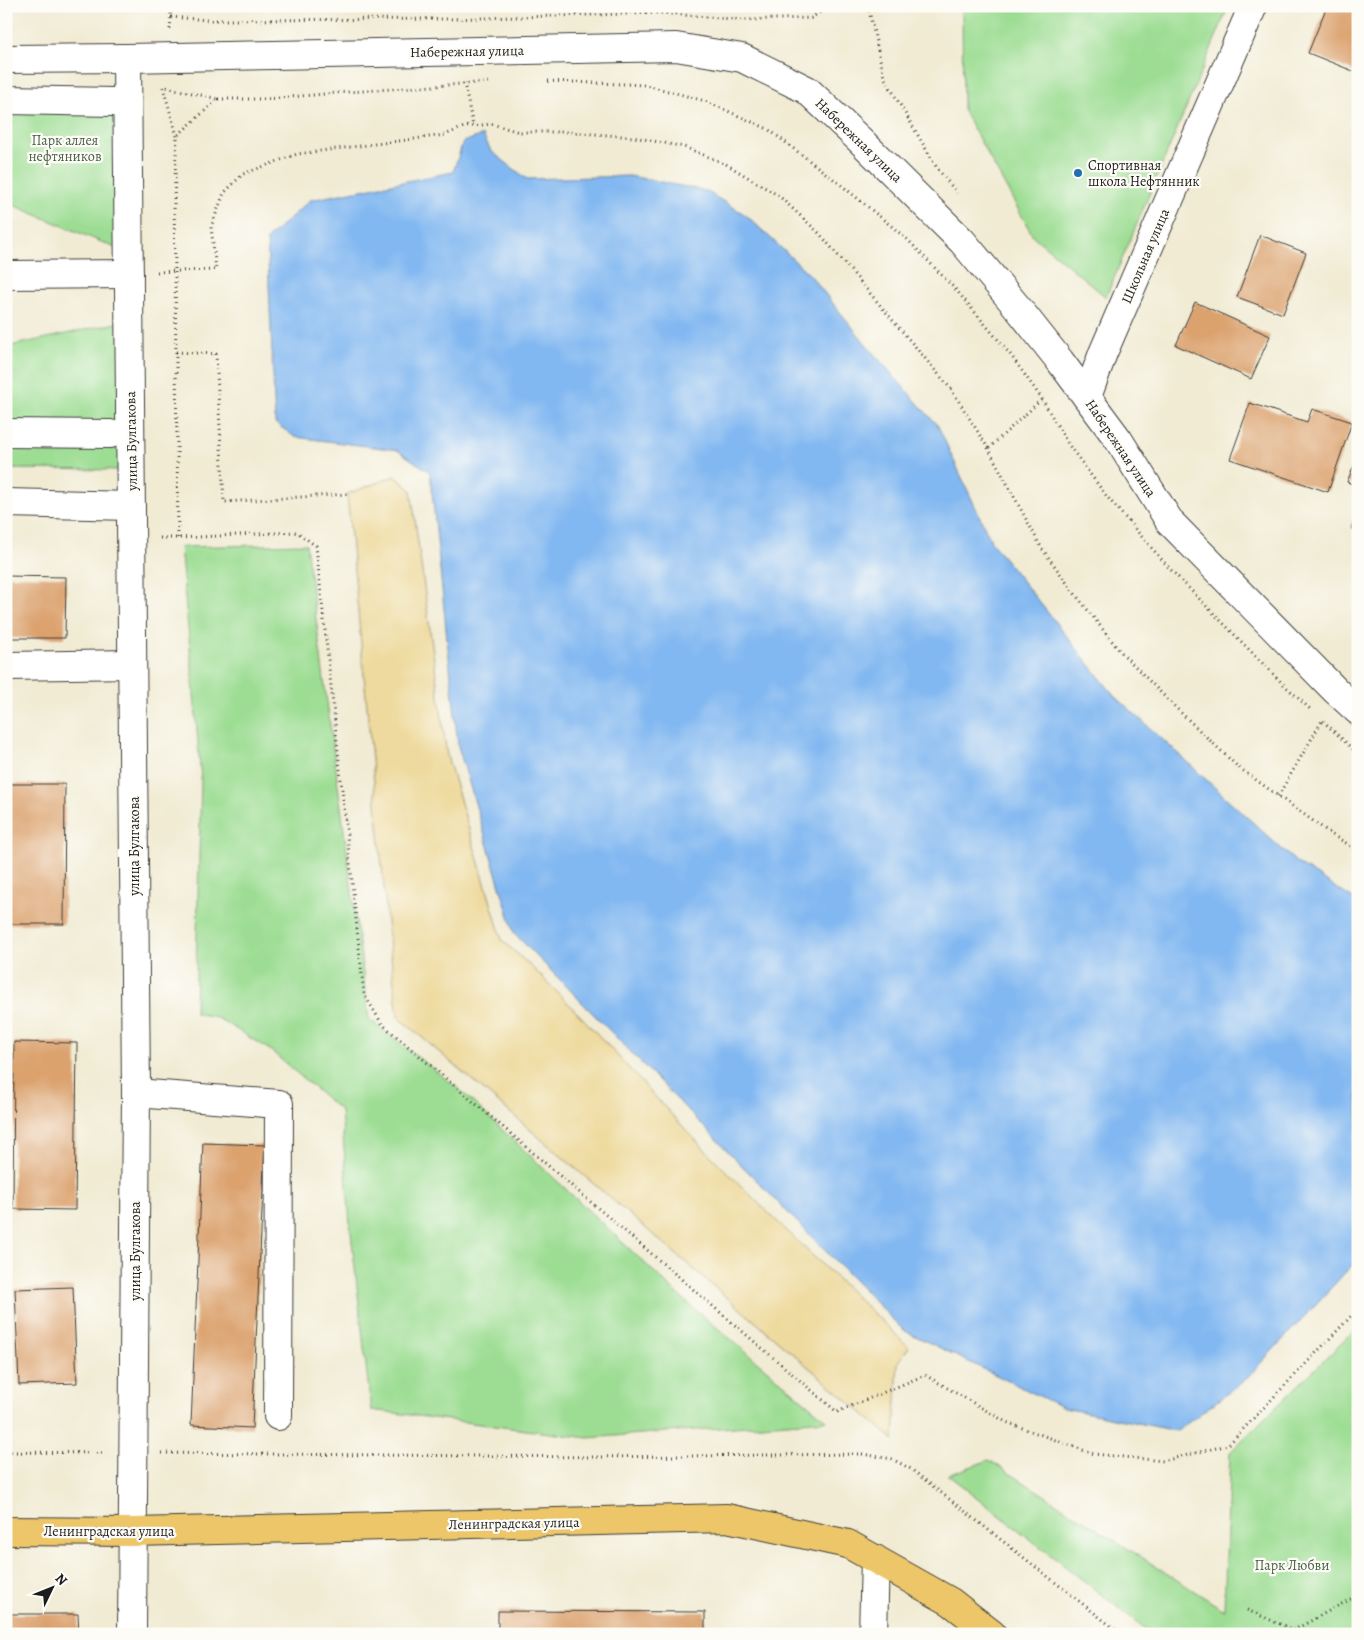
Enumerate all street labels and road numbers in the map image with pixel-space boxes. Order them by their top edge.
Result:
street label: Набережная улица [410,41,525,62]
street label: Набережная улица [811,94,907,187]
street label: Школьная улица [1117,205,1174,307]
street label: улица Булгакова [121,390,142,492]
street label: Набережная улица [1081,396,1161,501]
street label: улица Булгакова [125,796,144,897]
street label: улица Булгакова [126,1201,145,1302]
street label: Ленинградская улица [448,1513,580,1534]
street label: Ленинградская улица [43,1522,175,1541]

